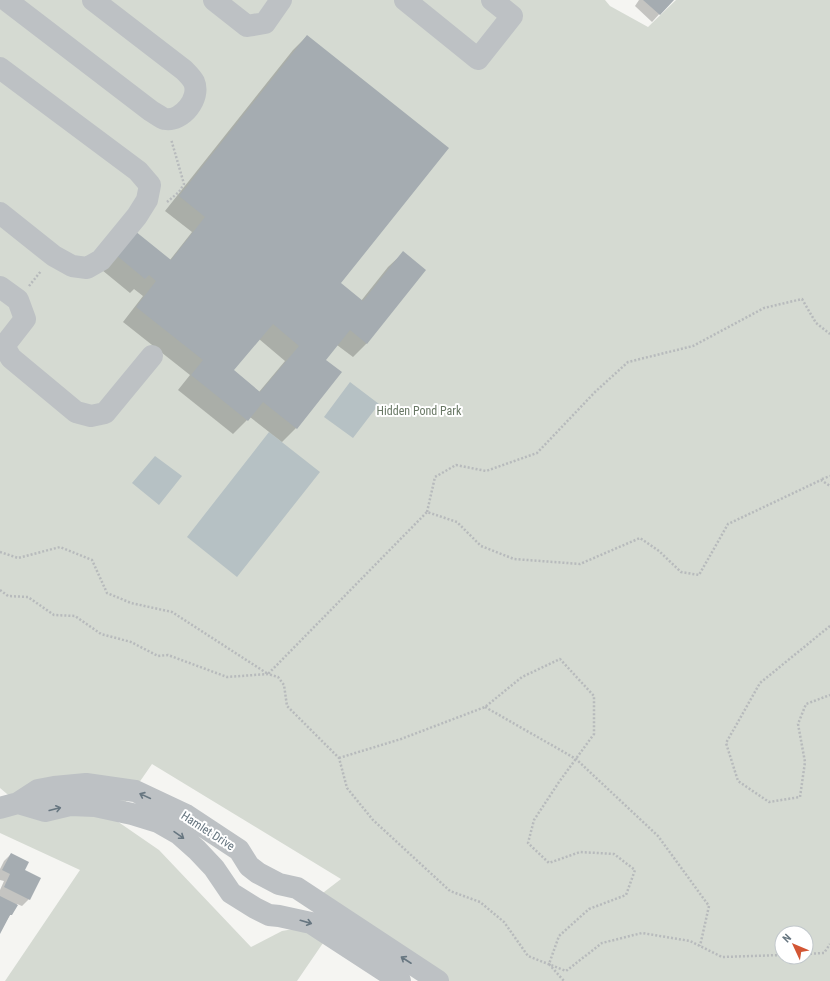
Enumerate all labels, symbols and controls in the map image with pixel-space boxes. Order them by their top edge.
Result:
park label: Hidden Pond Park [377,404,462,418]
one-way arrow [139,792,151,799]
one-way arrow [49,804,62,812]
street label: Hamlet Drive [179,809,238,854]
one-way arrow [174,831,185,839]
one-way arrow [299,919,312,927]
north arrow [774,925,814,965]
text: N [780,931,794,945]
one-way arrow [400,955,412,963]

